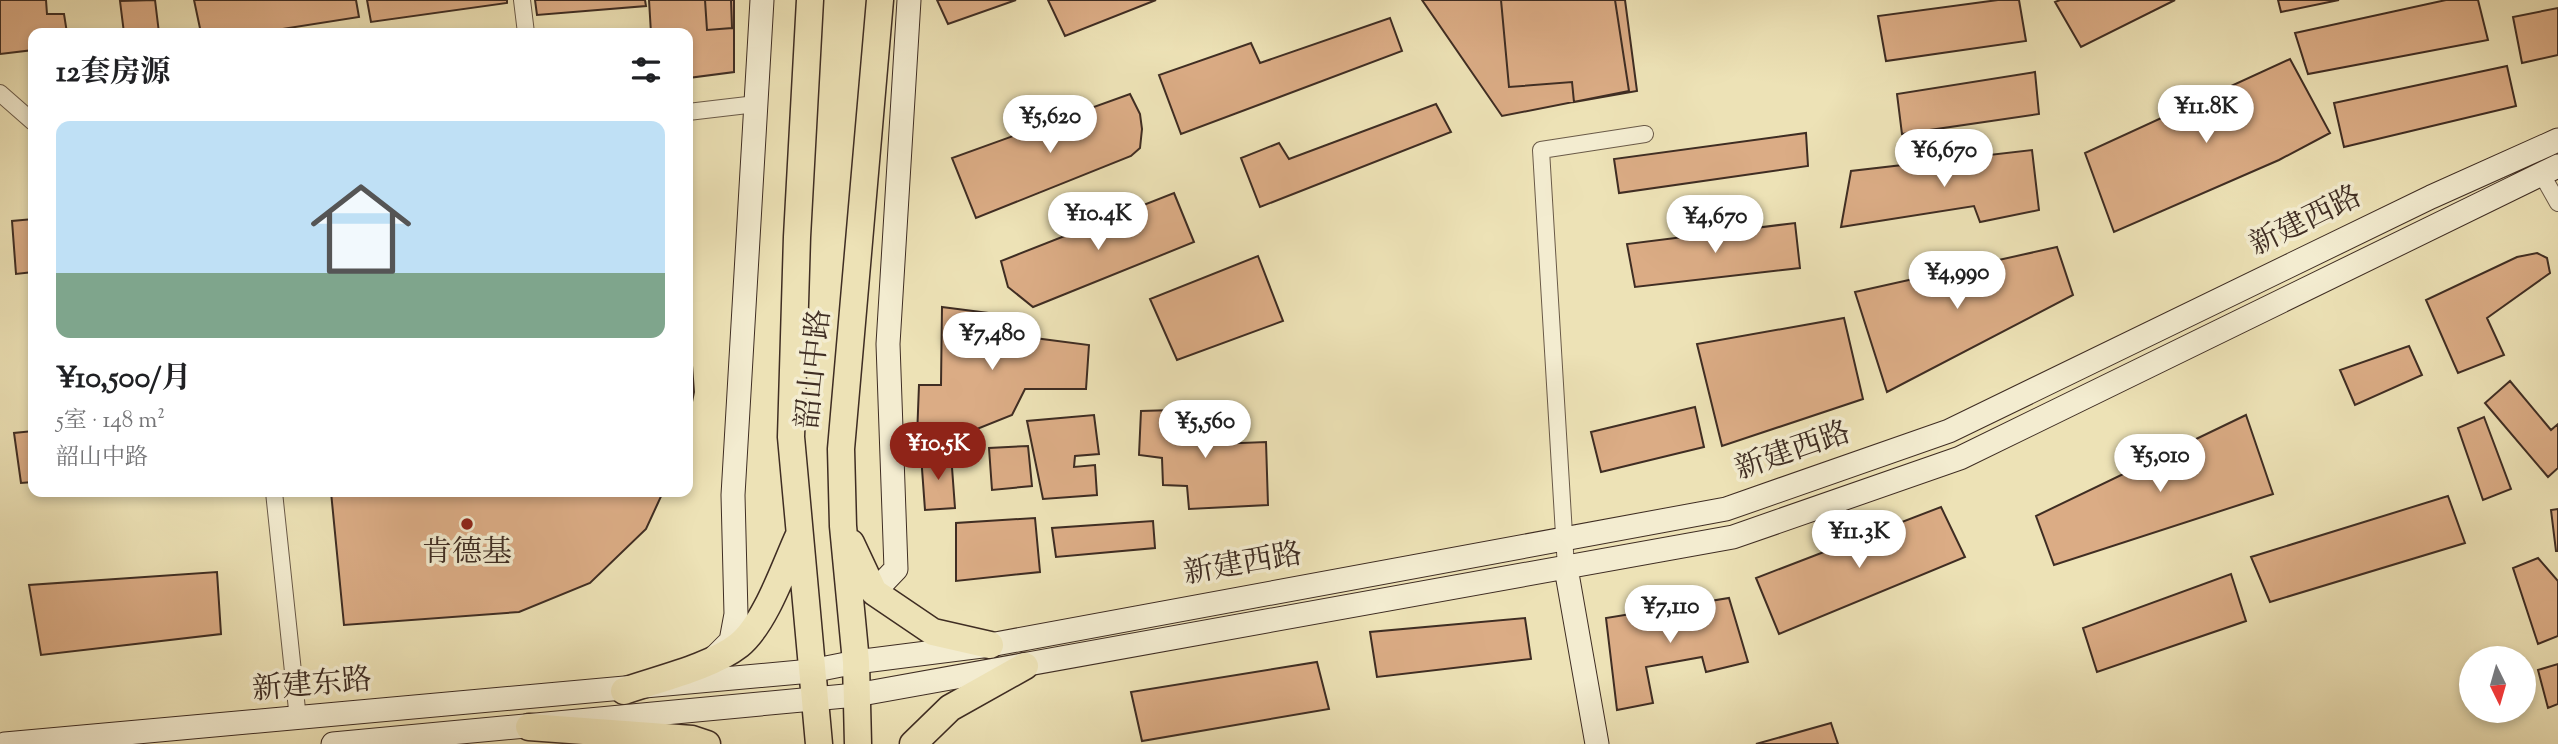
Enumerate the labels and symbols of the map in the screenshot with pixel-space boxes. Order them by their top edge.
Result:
pin: ¥11.8K [2149,86,2263,145]
pin: ¥5,620 [993,96,1107,155]
pin: ¥6,670 [1887,130,2001,189]
street label: 新建西路 [2243,176,2369,268]
pin: ¥10.4K [1041,192,1155,252]
pin: ¥4,670 [1658,196,1772,255]
pin: ¥4,990 [1900,252,2014,311]
street label: 韶山中路 [787,307,843,431]
pin: ¥7,480 [935,312,1049,372]
pin: ¥5,560 [1148,400,1262,460]
street label: 新建西路 [1729,412,1857,492]
pin: ¥10.5K [881,422,995,482]
pin: ¥5,010 [2103,434,2217,494]
pin: ¥11.3K [1802,510,1916,570]
marker: 肯德基 [459,516,475,532]
place label: 肯德基 [422,532,512,575]
street label: 新建西路 [1180,533,1306,597]
pin: ¥7,110 [1613,586,1727,645]
north arrow [2459,646,2536,723]
street label: 新建东路 [250,659,374,713]

